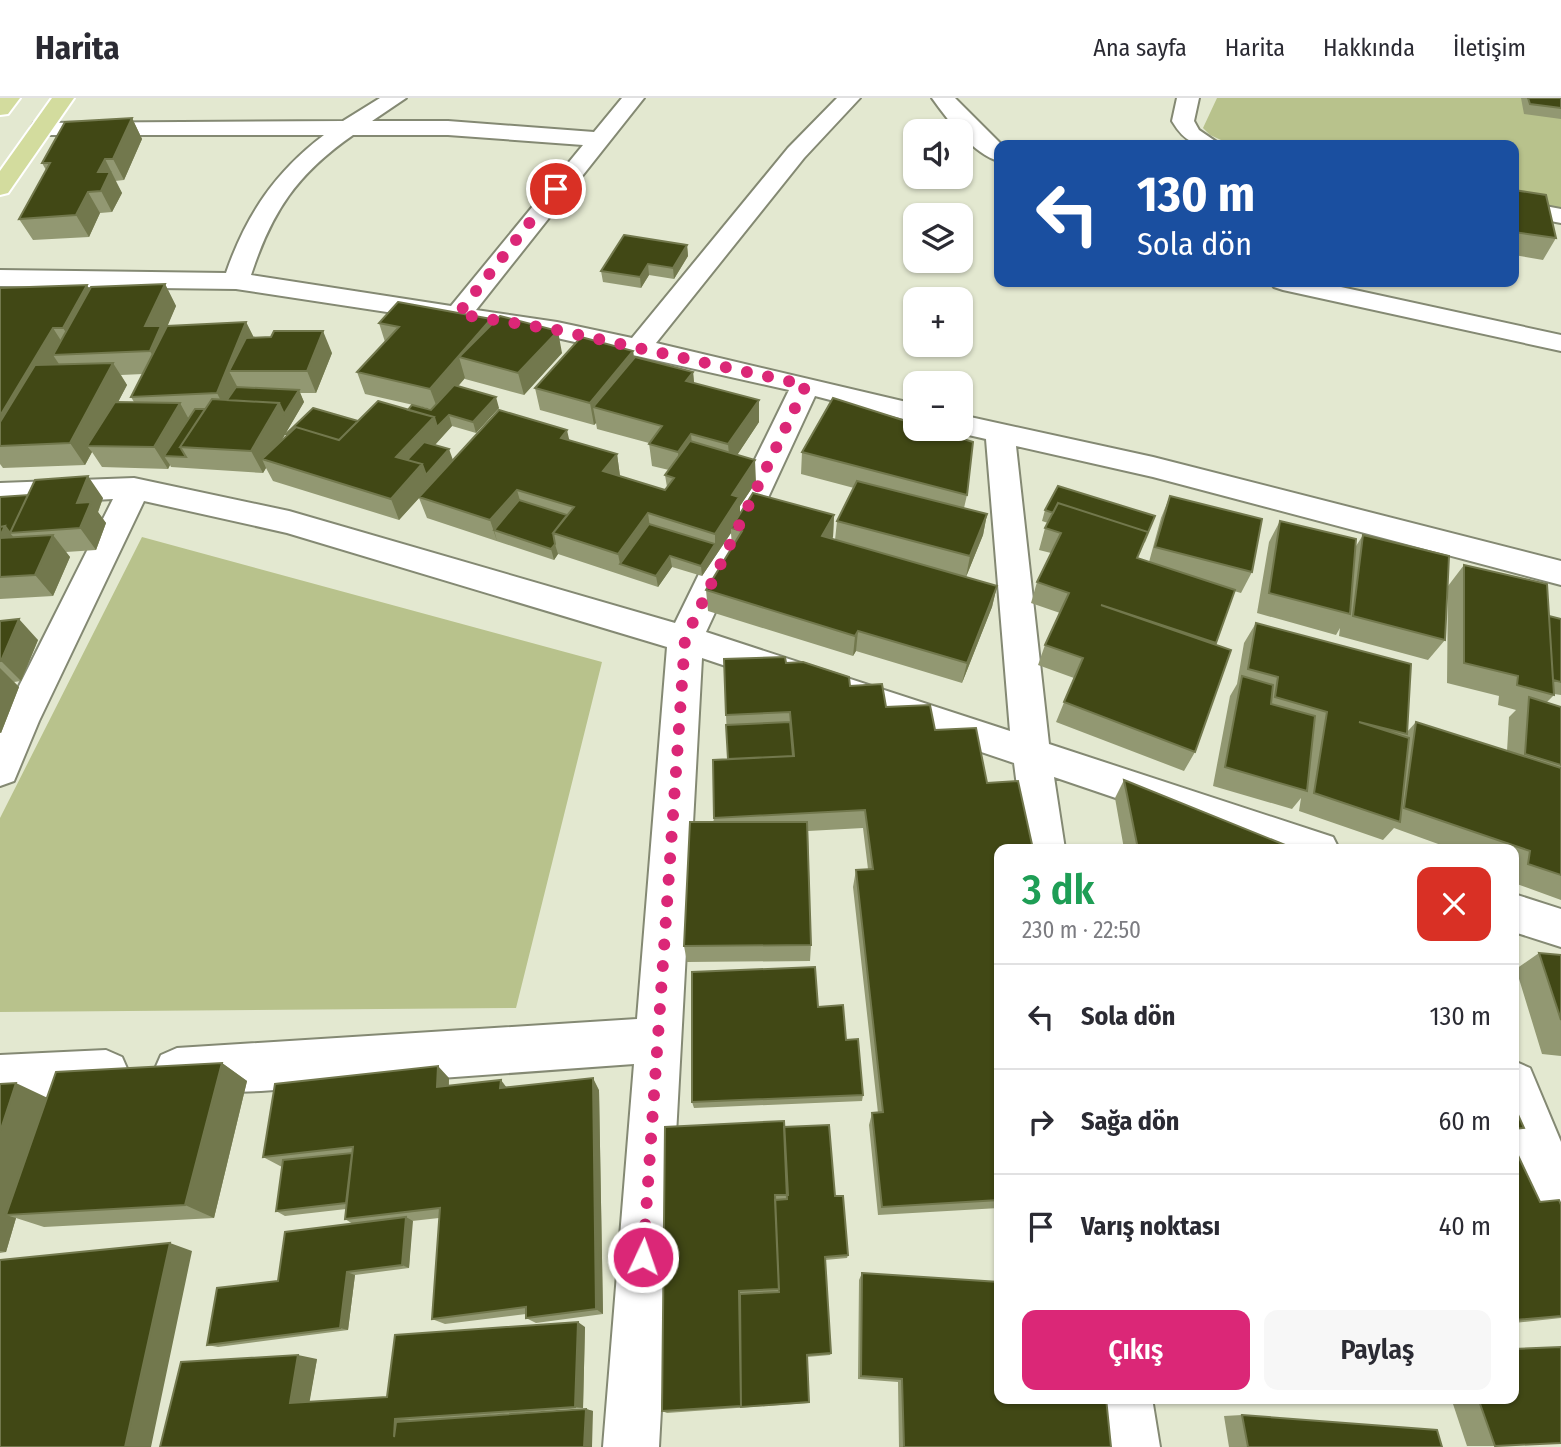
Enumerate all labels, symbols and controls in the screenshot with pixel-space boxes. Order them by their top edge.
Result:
text: Harita [35,28,120,68]
text: Ana sayfa [1093,34,1187,62]
text: Harita [1225,34,1285,62]
text: Hakkında [1323,34,1415,62]
text: İletişim [1453,34,1526,62]
map controls [903,119,973,441]
button: sound [903,119,973,189]
pin [526,159,586,219]
text: 130 m [1137,165,1255,224]
icon: left [1022,168,1113,259]
icon: arrive [537,170,575,208]
button: layers [903,203,973,273]
text: Sola dön [1137,225,1252,263]
button: + [903,287,973,357]
button: − [903,371,973,441]
text: 3 dk [1022,865,1094,915]
button: close [1417,867,1491,941]
text: 230 m · 22:50 [1022,916,1141,944]
icon: left [1022,998,1060,1036]
text: Sola dön [1081,1001,1175,1032]
text: 130 m [1429,1001,1491,1032]
icon: right [1022,1103,1060,1141]
text: Sağa dön [1081,1106,1180,1137]
text: 60 m [1438,1106,1491,1137]
icon: arrive [1022,1208,1060,1246]
text: Varış noktası [1081,1211,1220,1242]
text: 40 m [1439,1211,1491,1242]
position arrow [606,1220,680,1294]
button: Çıkış [1022,1310,1250,1390]
button: Paylaş [1264,1310,1491,1390]

